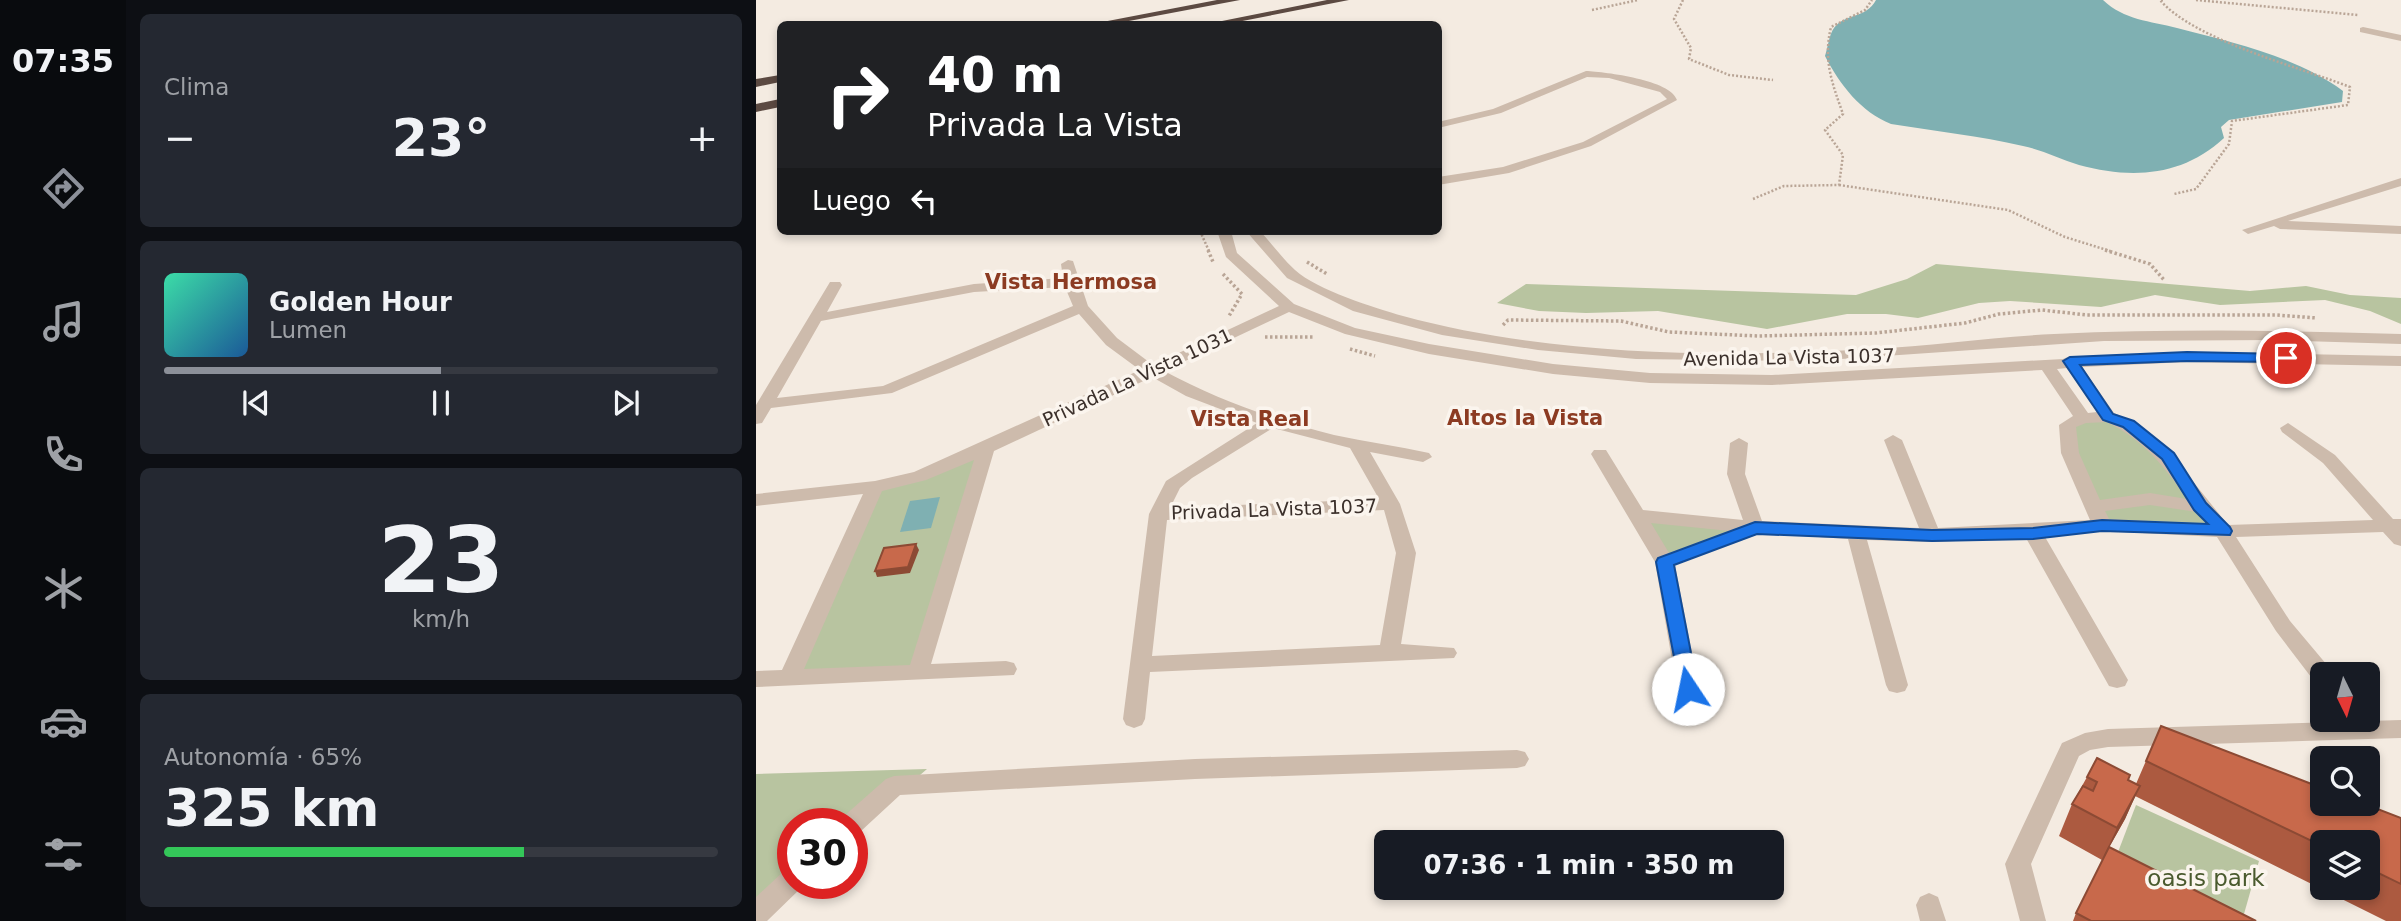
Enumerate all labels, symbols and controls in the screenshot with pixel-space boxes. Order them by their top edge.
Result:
text: 07:35 [12,42,114,80]
text: 40 m [927,47,1063,104]
icon: right [812,49,903,140]
text: Clima [164,74,229,100]
text: Privada La Vista [927,106,1183,144]
text: 23° [392,108,490,168]
text: − [164,116,196,160]
text: + [686,116,718,160]
icon: directions [39,164,88,213]
icon: left [905,182,943,220]
text: Luego [812,186,891,216]
district label: Vista Hermosa [985,270,1157,294]
text: Golden Hour [269,287,452,317]
icon: music [39,297,88,346]
text: Lumen [269,317,347,343]
street label: Privada La Vista 1031 [1039,323,1235,431]
pin [2256,328,2316,388]
icon: arrive [2267,339,2305,377]
street label: Avenida La Vista 1037 [1683,344,1895,370]
icon: previous [237,384,275,422]
icon: pause [422,384,460,422]
icon: next [607,384,645,422]
district label: Altos la Vista [1447,406,1603,430]
district label: Vista Real [1191,407,1309,431]
icon: phone [39,430,88,479]
street label: Privada La Vista 1037 [1170,494,1378,524]
text: 23 [378,508,504,613]
icon: climate [39,564,88,613]
text: km/h [412,606,470,632]
position arrow [1651,652,1725,726]
north arrow [2310,662,2380,732]
map controls [2310,662,2380,900]
icon: car [39,697,88,746]
text: Autonomía · 65% [164,744,362,770]
button: search [2310,746,2380,816]
text: 325 km [164,778,379,838]
speed limit sign: 30 [777,808,868,899]
icon: filters [39,830,88,879]
button: layers [2310,830,2380,900]
text: 07:36 · 1 min · 350 m [1424,850,1734,880]
park label: oasis park [2147,865,2265,891]

